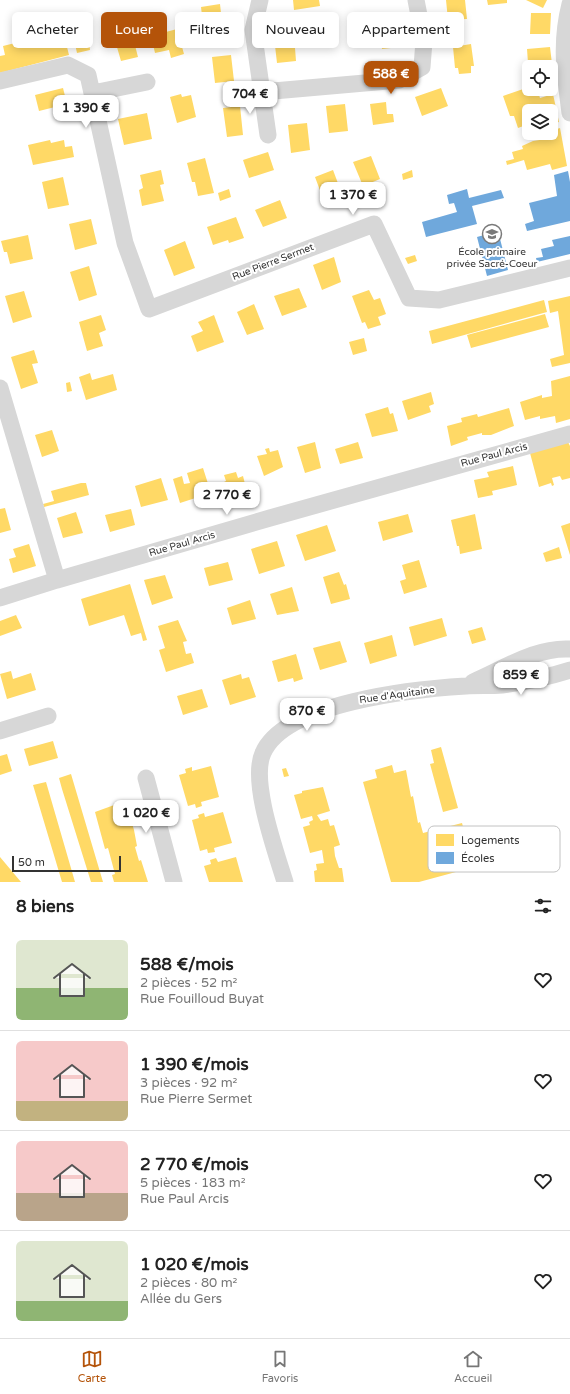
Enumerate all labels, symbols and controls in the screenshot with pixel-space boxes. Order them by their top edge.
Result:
chip: Acheter [12,12,93,48]
chip: Louer [101,12,167,48]
chip: Filtres [175,12,244,48]
chip: Nouveau [252,12,339,48]
chip: Appartement [347,12,464,48]
map controls [522,60,558,140]
button: locate [522,60,558,96]
pin: 588 € [363,61,419,95]
text: 588 € [373,66,409,82]
pin: 704 € [222,81,278,115]
text: 704 € [232,86,268,102]
pin: 1 390 € [49,95,123,129]
text: 1 390 € [62,100,110,116]
button: layers [522,104,558,140]
pin: 1 370 € [316,182,390,216]
text: 1 370 € [329,187,377,203]
school or university icon: École primaire privée Sacré-Coeur [481,223,503,245]
street label: Rue Pierre Sermet [231,241,316,283]
place label: École primaire privée Sacré-Coeur [447,246,538,270]
street label: Rue Paul Arcis [459,440,529,470]
pin: 2 770 € [190,482,264,516]
text: 2 770 € [203,487,251,503]
street label: Rue Paul Arcis [147,529,217,559]
pin: 859 € [493,662,549,696]
text: 859 € [503,667,539,683]
street label: Rue d'Aquitaine [359,684,436,706]
pin: 870 € [279,698,335,732]
text: 870 € [289,703,325,719]
pin: 1 020 € [109,800,183,834]
text: 1 020 € [122,805,170,821]
legend [428,826,560,872]
text: Logements [461,834,520,847]
text: Écoles [461,851,495,865]
scale bar [12,854,121,873]
text: 50 m [18,856,45,869]
icon: filters [532,895,554,917]
text: 8 biens [16,896,74,917]
text: 588 €/mois [140,954,234,975]
icon: home [48,956,96,1004]
icon: heart [532,969,554,991]
text: 2 pièces · 52 m² [140,975,237,991]
text: Rue Fouilloud Buyat [140,991,264,1007]
text: 1 390 €/mois [140,1054,249,1075]
icon: home [48,1057,96,1105]
icon: heart [532,1070,554,1092]
text: 3 pièces · 92 m² [140,1075,237,1091]
text: Rue Pierre Sermet [140,1091,252,1107]
text: 2 770 €/mois [140,1154,249,1175]
icon: home [48,1157,96,1205]
icon: heart [532,1170,554,1192]
text: 5 pièces · 183 m² [140,1175,246,1191]
text: Rue Paul Arcis [140,1191,229,1207]
text: 1 020 €/mois [140,1254,249,1275]
icon: home [48,1257,96,1305]
icon: heart [532,1270,554,1292]
text: 2 pièces · 80 m² [140,1275,237,1291]
text: Allée du Gers [140,1291,222,1307]
tab: Carte [78,1348,106,1385]
tab: Favoris [262,1348,298,1385]
tab: Accueil [454,1348,492,1385]

